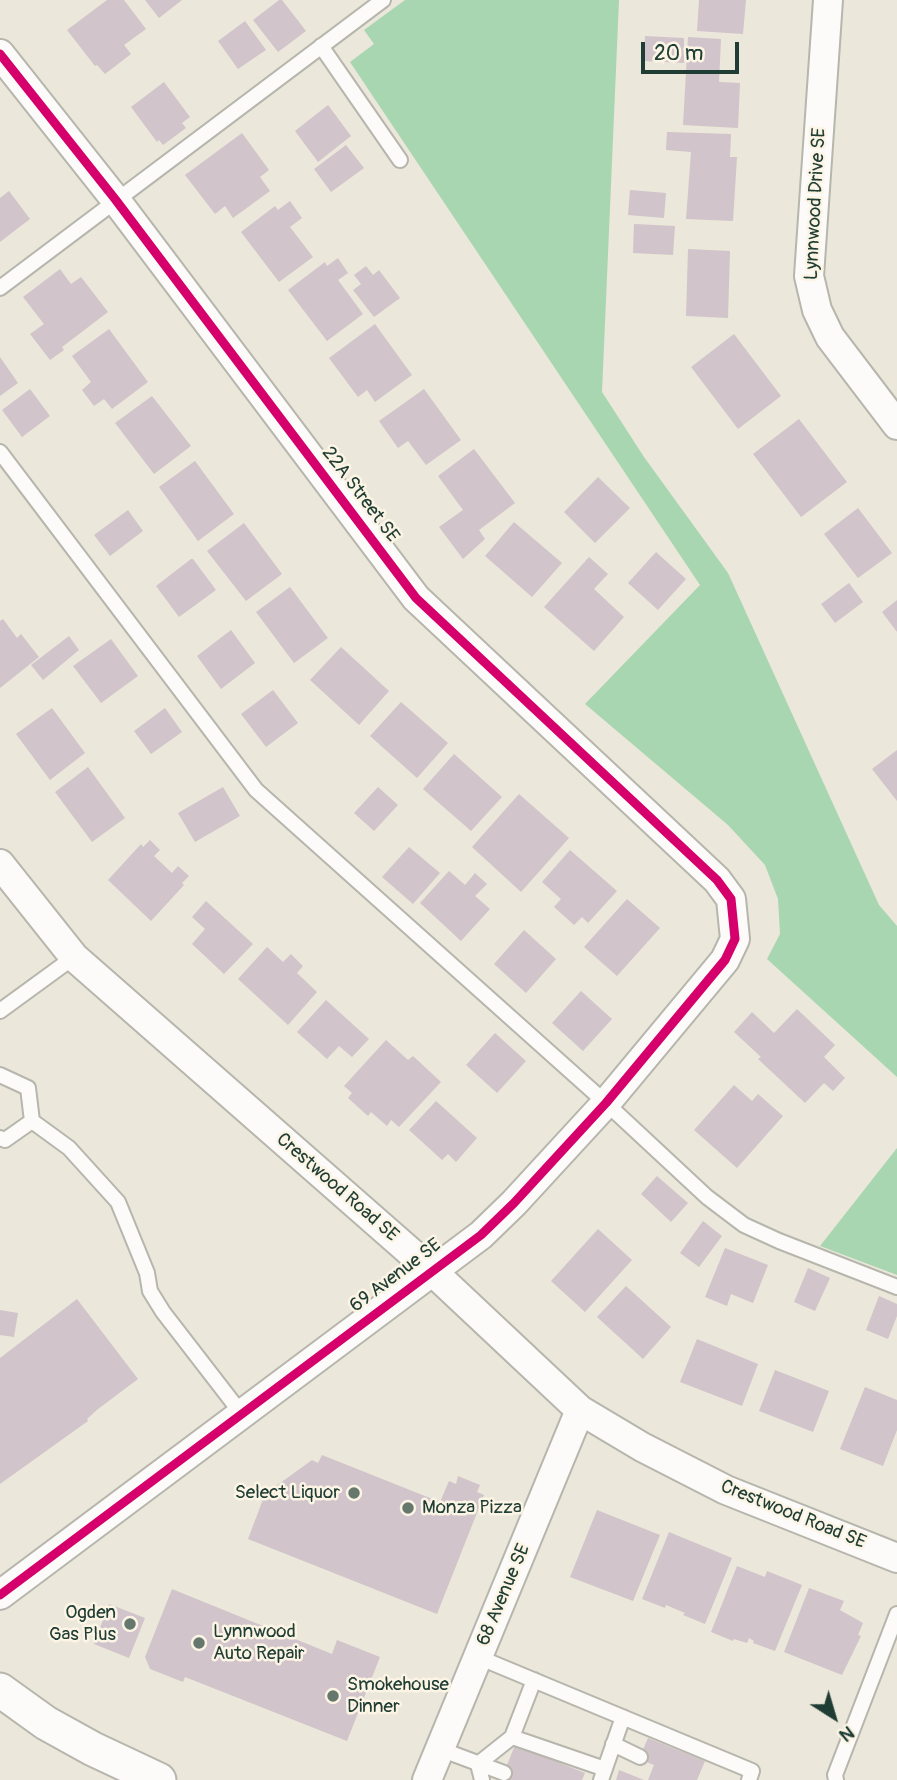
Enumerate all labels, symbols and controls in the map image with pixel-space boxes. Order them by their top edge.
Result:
scale bar [645,28,743,72]
text: 20 m [654,40,703,67]
street label: Lynnwood Drive SE [801,127,831,281]
street label: 22A Street SE [317,442,403,548]
street label: Crestwood Road SE [271,1129,403,1247]
street label: 69 Avenue SE [346,1234,446,1318]
street label: Crestwood Road SE [717,1475,869,1555]
place label: Select Liquor [235,1482,340,1504]
marker: Select Liquor [346,1485,362,1501]
place label: Monza Pizza [422,1497,522,1519]
marker: Monza Pizza [400,1500,416,1516]
street label: 68 Avenue SE [472,1541,536,1649]
place label: Ogden Gas Plus [49,1602,116,1646]
marker: Ogden Gas Plus [122,1616,138,1632]
place label: Lynnwood Auto Repair [213,1621,304,1665]
marker: Lynnwood Auto Repair [191,1635,207,1651]
place label: Smokehouse Dinner [347,1674,449,1718]
north arrow [799,1682,869,1752]
marker: Smokehouse Dinner [325,1688,341,1704]
text: N [834,1720,859,1747]

